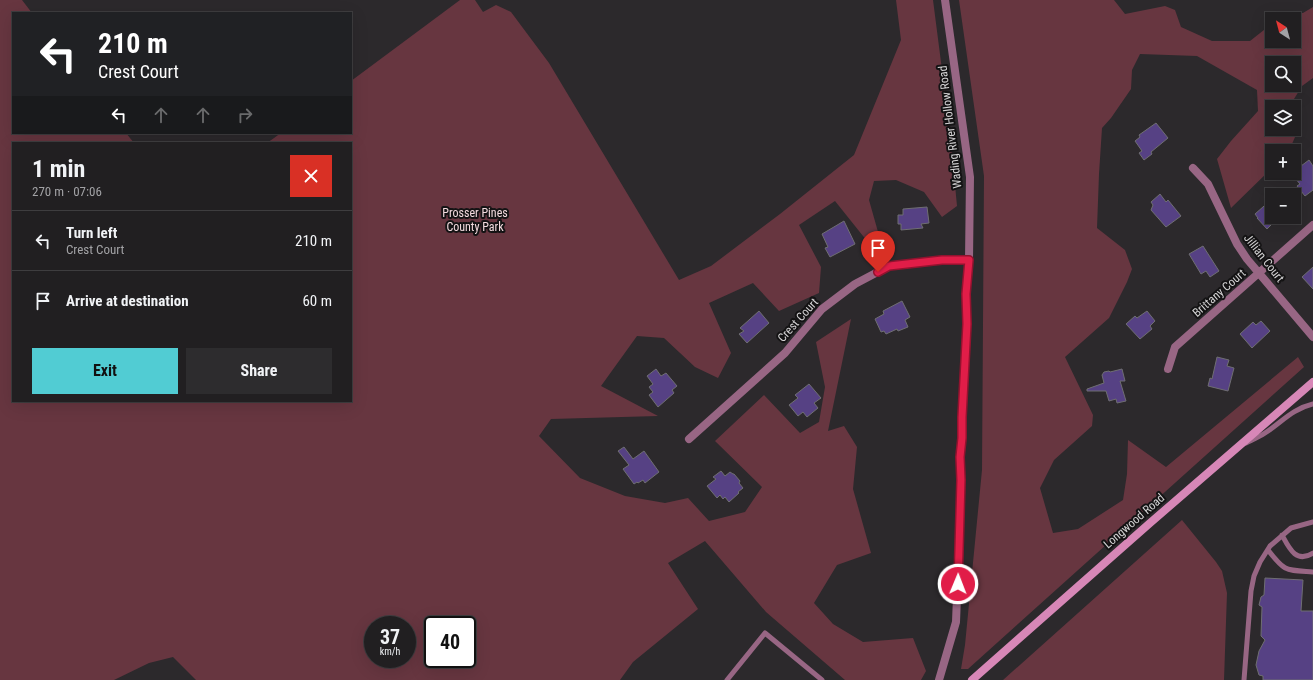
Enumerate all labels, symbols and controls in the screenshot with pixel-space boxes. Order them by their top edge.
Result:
north arrow [1265,12,1301,48]
map controls [1265,12,1301,224]
text: 210 m [98,27,168,60]
icon: left [32,28,84,80]
button: search [1265,56,1301,92]
text: Crest Court [98,61,179,82]
street label: Wading River Hollow Road [936,65,964,189]
button: layers [1265,100,1301,136]
icon: left [108,104,130,126]
icon: ahead [150,104,172,126]
icon: ahead [192,104,214,126]
icon: right [234,104,256,126]
button: + [1265,144,1301,180]
text: 1 min [32,155,85,183]
button: close [290,155,332,197]
text: 270 m · 07:06 [32,184,102,199]
button: − [1265,188,1301,224]
park label: Prosser Pines County Park [442,206,508,234]
text: Turn left [66,224,117,242]
icon: left [32,230,54,252]
pin [861,231,895,272]
street label: Jillian Court [1241,231,1287,285]
text: 210 m [295,232,332,250]
icon: arrive [867,237,889,259]
text: Crest Court [66,242,124,257]
street label: Brittany Court [1190,266,1249,320]
icon: arrive [32,290,54,312]
text: Arrive at destination [66,292,189,310]
text: 60 m [302,292,332,310]
street label: Crest Court [775,295,822,345]
button: Exit [32,348,178,394]
button: Share [186,348,332,394]
street label: Longwood Road [1101,491,1167,551]
position arrow [937,563,979,605]
speed limit sign: 40 [424,616,476,668]
text: 37 [380,625,400,649]
text: km/h [380,646,400,657]

